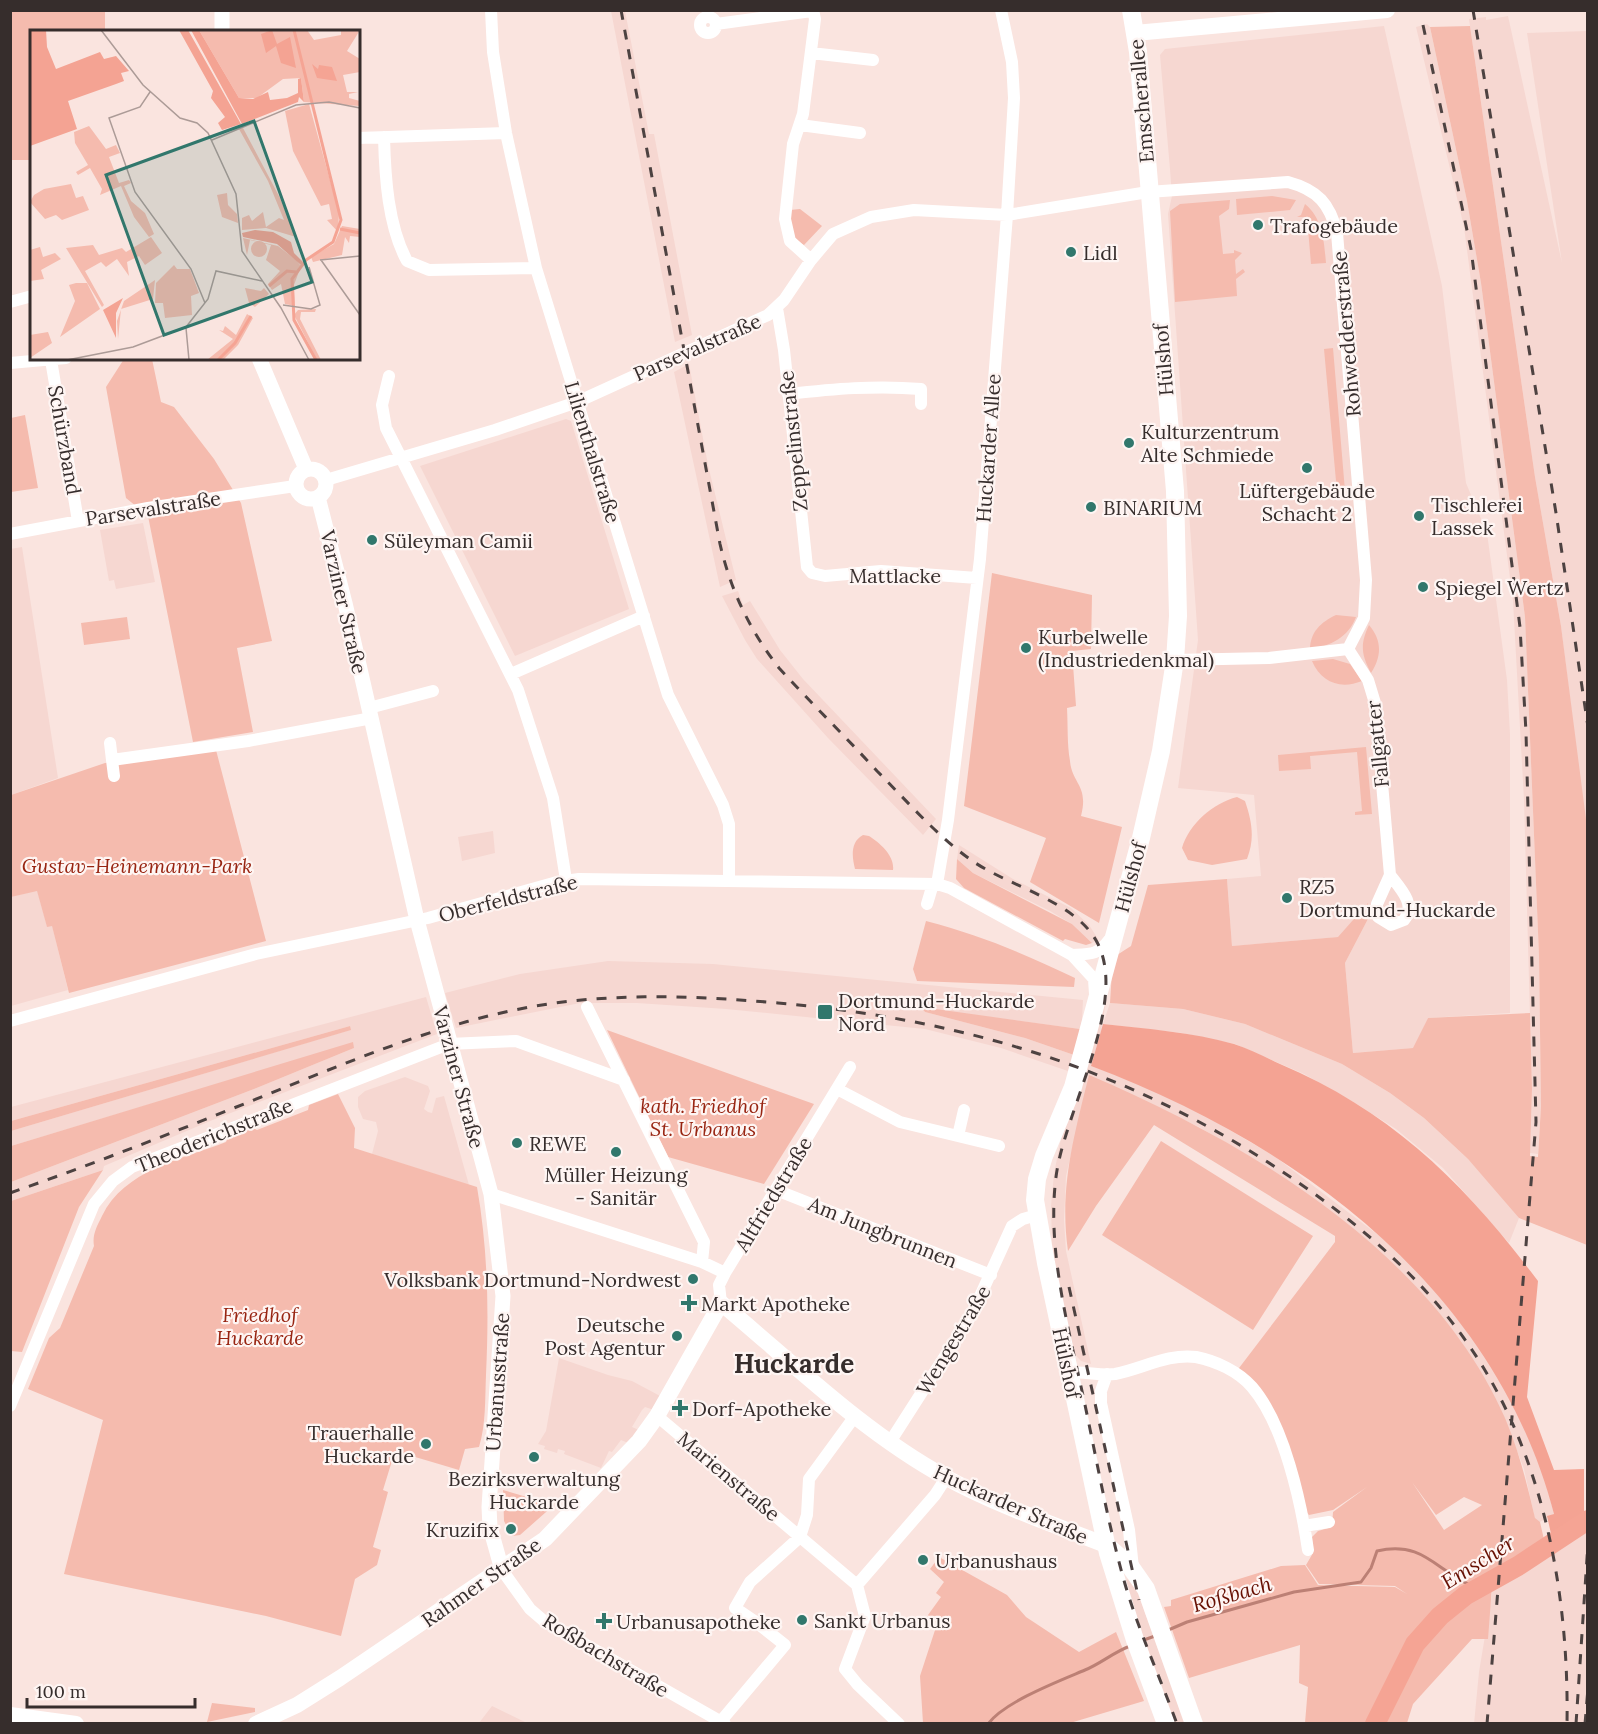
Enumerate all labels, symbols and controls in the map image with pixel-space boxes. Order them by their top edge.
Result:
inset map [30,30,360,360]
street label: Emscherallee [1123,38,1159,164]
place label: Trafogebäude [1270,213,1398,238]
marker: Trafogebäude [1251,218,1265,232]
place label: Lidl [1083,240,1118,265]
marker: Lidl [1064,245,1078,259]
street label: Rohwedderstraße [1326,250,1366,418]
street label: Parsevalstraße [629,308,765,386]
street label: Hülshof [1147,322,1179,397]
street label: Zeppelinstraße [773,369,813,513]
street label: Huckarder Allee [970,373,1006,523]
street label: Lilienthalstraße [560,378,626,526]
street label: Schürzband [43,383,87,497]
place label: Kulturzentrum Alte Schmiede [1140,419,1279,467]
marker: Kulturzentrum Alte Schmiede [1122,436,1136,450]
marker: Lüftergebäude Schacht 2 [1300,461,1314,475]
place label: Lüftergebäude Schacht 2 [1239,478,1375,526]
street label: Parsevalstraße [83,485,223,531]
place label: Tischlerei Lassek [1431,492,1523,540]
place label: BINARIUM [1103,495,1202,520]
marker: BINARIUM [1084,500,1098,514]
marker: Tischlerei Lassek [1412,509,1426,523]
street label: Varziner Straße [315,527,373,676]
place label: Süleyman Camii [384,528,533,553]
marker: Süleyman Camii [365,533,379,547]
street label: Mattlacke [849,563,941,588]
place label: Spiegel Wertz [1435,575,1564,600]
marker: Spiegel Wertz [1416,580,1430,594]
place label: Kurbelwelle (Industriedenkmal) [1038,624,1214,673]
marker: Kurbelwelle (Industriedenkmal) [1019,641,1033,655]
street label: Fallgatter [1360,699,1394,789]
street label: Hülshof [1109,838,1152,915]
park label: Gustav-Heinemann-Park [22,853,252,878]
street label: Oberfeldstraße [436,869,580,927]
place label: RZ5 Dortmund-Huckarde [1299,874,1496,922]
marker: RZ5 Dortmund-Huckarde [1280,891,1294,905]
place label: Dortmund-Huckarde Nord [838,988,1035,1036]
street label: Varziner Straße [428,1002,490,1151]
marker: Dortmund-Huckarde Nord [816,1003,834,1021]
street label: Theoderichstraße [132,1092,296,1178]
park label: kath. Friedhof St. Urbanus [640,1093,767,1141]
place label: REWE [529,1131,586,1156]
street label: Altfriedstraße [728,1132,817,1257]
marker: REWE [510,1136,524,1150]
marker: Müller Heizung - Sanitär [609,1145,623,1159]
place label: Müller Heizung - Sanitär [545,1162,688,1210]
street label: Am Jungbrunnen [804,1190,961,1273]
place label: Volksbank Dortmund-Nordwest [383,1267,681,1292]
marker: Volksbank Dortmund-Nordwest [686,1272,700,1286]
street label: Wengestraße [910,1280,996,1400]
place label: Markt Apotheke [701,1291,850,1316]
marker: Markt Apotheke [682,1296,696,1310]
park label: Friedhof Huckarde [216,1302,304,1350]
street label: Urbanusstraße [480,1312,514,1452]
place label: Deutsche Post Agentur [545,1312,665,1360]
street label: Hülshof [1047,1325,1087,1402]
marker: Deutsche Post Agentur [670,1329,684,1343]
district label: Huckarde [734,1347,854,1380]
place label: Dorf-Apotheke [692,1396,832,1421]
marker: Dorf-Apotheke [673,1401,687,1415]
place label: Trauerhalle Huckarde [307,1420,414,1468]
street label: Marienstraße [673,1426,786,1526]
marker: Trauerhalle Huckarde [419,1437,433,1451]
marker: Bezirksverwaltung Huckarde [527,1450,541,1464]
street label: Huckarder Straße [930,1459,1092,1549]
place label: Bezirksverwaltung Huckarde [448,1466,621,1514]
place label: Kruzifix [426,1517,499,1542]
marker: Kruzifix [504,1522,518,1536]
water label: Emscher [1436,1529,1520,1595]
street label: Rahmer Straße [417,1532,546,1632]
place label: Urbanushaus [935,1548,1057,1573]
marker: Urbanushaus [916,1553,930,1567]
water label: Roßbach [1189,1570,1275,1618]
street label: Roßbachstraße [538,1608,674,1702]
place label: Sankt Urbanus [814,1608,950,1633]
place label: Urbanusapotheke [616,1609,781,1634]
marker: Sankt Urbanus [795,1613,809,1627]
marker: Urbanusapotheke [597,1614,611,1628]
scale bar [27,1671,195,1709]
text: 100 m [36,1680,86,1703]

